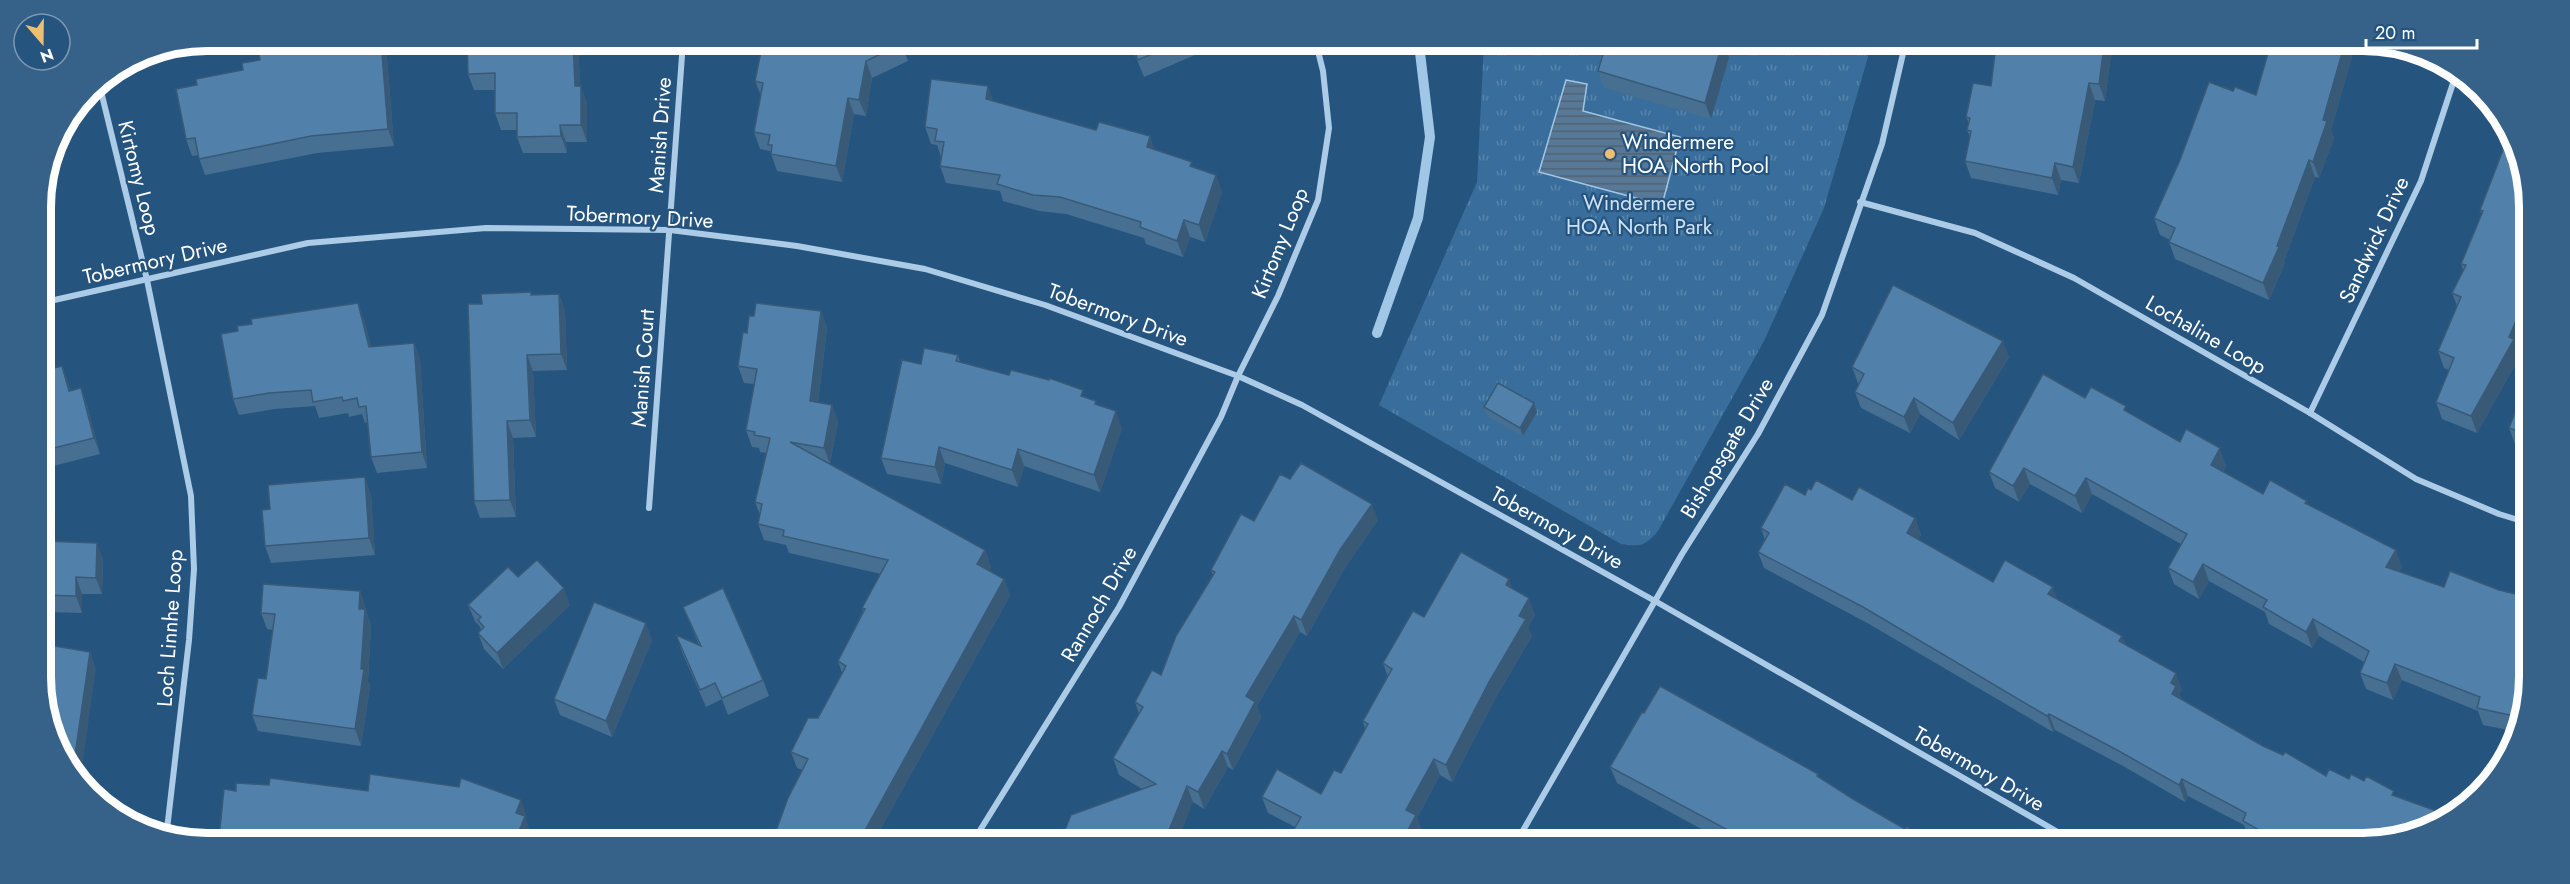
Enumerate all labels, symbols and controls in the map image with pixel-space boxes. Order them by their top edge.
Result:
north arrow [12,12,72,72]
scale bar [2366,12,2477,50]
text: 20 m [2375,20,2415,46]
text: N [37,43,57,69]
street label: Manish Drive [641,76,679,194]
street label: Kirtomy Loop [110,118,168,239]
place label: Windermere HOA North Pool [1622,127,1769,181]
marker: Windermere HOA North Pool [1603,147,1617,161]
street label: Sandwick Drive [2332,172,2417,308]
street label: Kirtomy Loop [1244,183,1316,303]
park label: Windermere HOA North Park [1566,188,1713,242]
street label: Tobermory Drive [566,198,714,236]
street label: Tobermory Drive [80,230,230,292]
street label: Tobermory Drive [1044,276,1192,354]
street label: Lochaline Loop [2140,288,2272,382]
street label: Manish Court [624,308,662,428]
street label: Bishopsgate Drive [1673,372,1781,524]
street label: Tobermory Drive [1485,479,1629,577]
street label: Rannoch Drive [1054,540,1144,668]
street label: Loch Linnhe Loop [150,548,190,708]
street label: Tobermory Drive [1908,719,2050,819]

